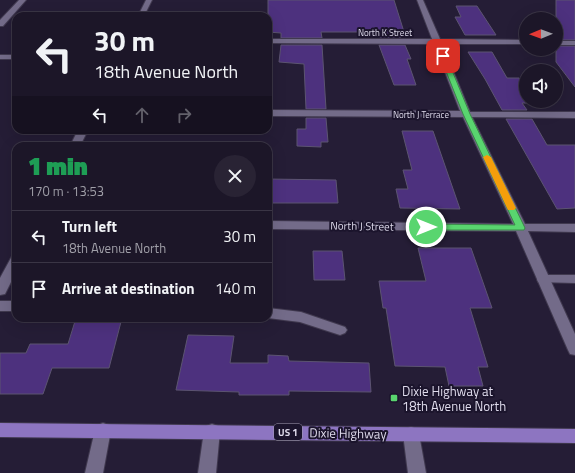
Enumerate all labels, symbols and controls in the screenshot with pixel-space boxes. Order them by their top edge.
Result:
north arrow [519,12,563,56]
map controls [519,12,563,108]
text: 30 m [94,19,155,62]
street label: North K Street [358,26,413,39]
icon: left [28,28,80,80]
pin [426,39,460,73]
icon: arrive [432,45,454,67]
text: 18th Avenue North [94,58,238,85]
button: sound [519,64,563,108]
icon: left [89,104,111,126]
icon: ahead [131,104,153,126]
icon: right [173,104,195,126]
street label: North J Terrace [393,108,449,121]
text: 1 min [28,148,88,184]
button: close [214,155,256,197]
text: 170 m · 13:53 [28,181,104,201]
position arrow [405,206,447,248]
text: Turn left [62,215,117,238]
street label: North J Street [330,217,394,235]
text: 30 m [223,225,256,248]
icon: left [28,226,50,248]
text: 18th Avenue North [62,238,166,258]
text: Arrive at destination [62,277,195,300]
text: 140 m [215,277,256,300]
icon: arrive [28,278,50,300]
place label: Dixie Highway at 18th Avenue North [402,381,506,416]
marker: Dixie Highway at 18th Avenue North [389,393,399,403]
street label: Dixie Highway [309,422,387,444]
road number: US 1 [274,424,302,440]

